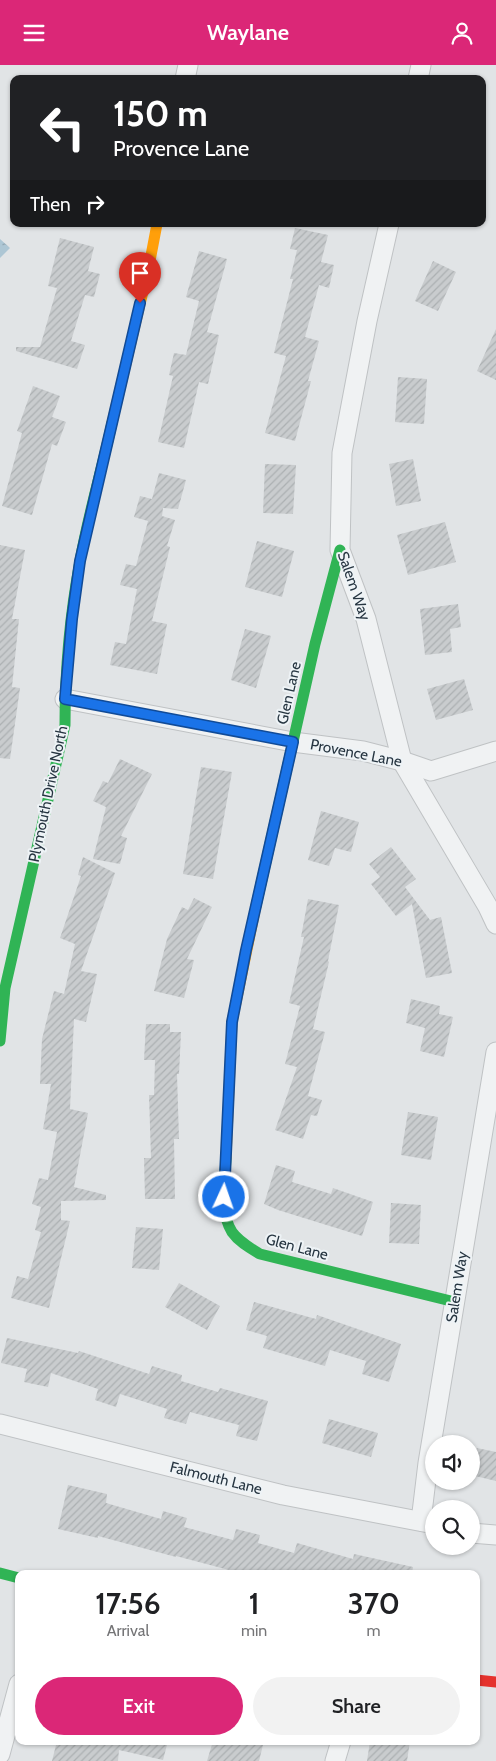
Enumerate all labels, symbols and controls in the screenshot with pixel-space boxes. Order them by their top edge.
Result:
icon: menu [20,19,48,47]
text: Waylane [207,19,289,46]
icon: person [448,19,476,47]
text: 150 m [113,92,208,135]
icon: left [30,95,95,160]
text: Provence Lane [113,135,249,162]
icon: right [81,190,109,218]
text: Then [30,193,71,216]
pin [119,252,161,303]
icon: arrive [126,259,154,287]
street label: Salem Way [334,549,374,623]
street label: Glen Lane [273,660,305,726]
street label: Plymouth Drive North [25,724,71,864]
street label: Provence Lane [309,735,404,771]
position arrow [197,1170,249,1222]
street label: Glen Lane [264,1230,330,1264]
street label: Salem Way [443,1250,472,1324]
map controls [425,1435,480,1555]
button: sound [425,1435,480,1490]
street label: Falmouth Lane [168,1458,264,1498]
button: search [425,1500,480,1555]
text: 17:56 [95,1585,161,1622]
text: 1 [249,1585,259,1622]
text: 370 [348,1585,400,1622]
text: Arrival [107,1621,149,1640]
text: min [241,1621,267,1640]
text: m [367,1621,381,1640]
button: Exit [35,1677,243,1735]
button: Share [253,1677,460,1735]

